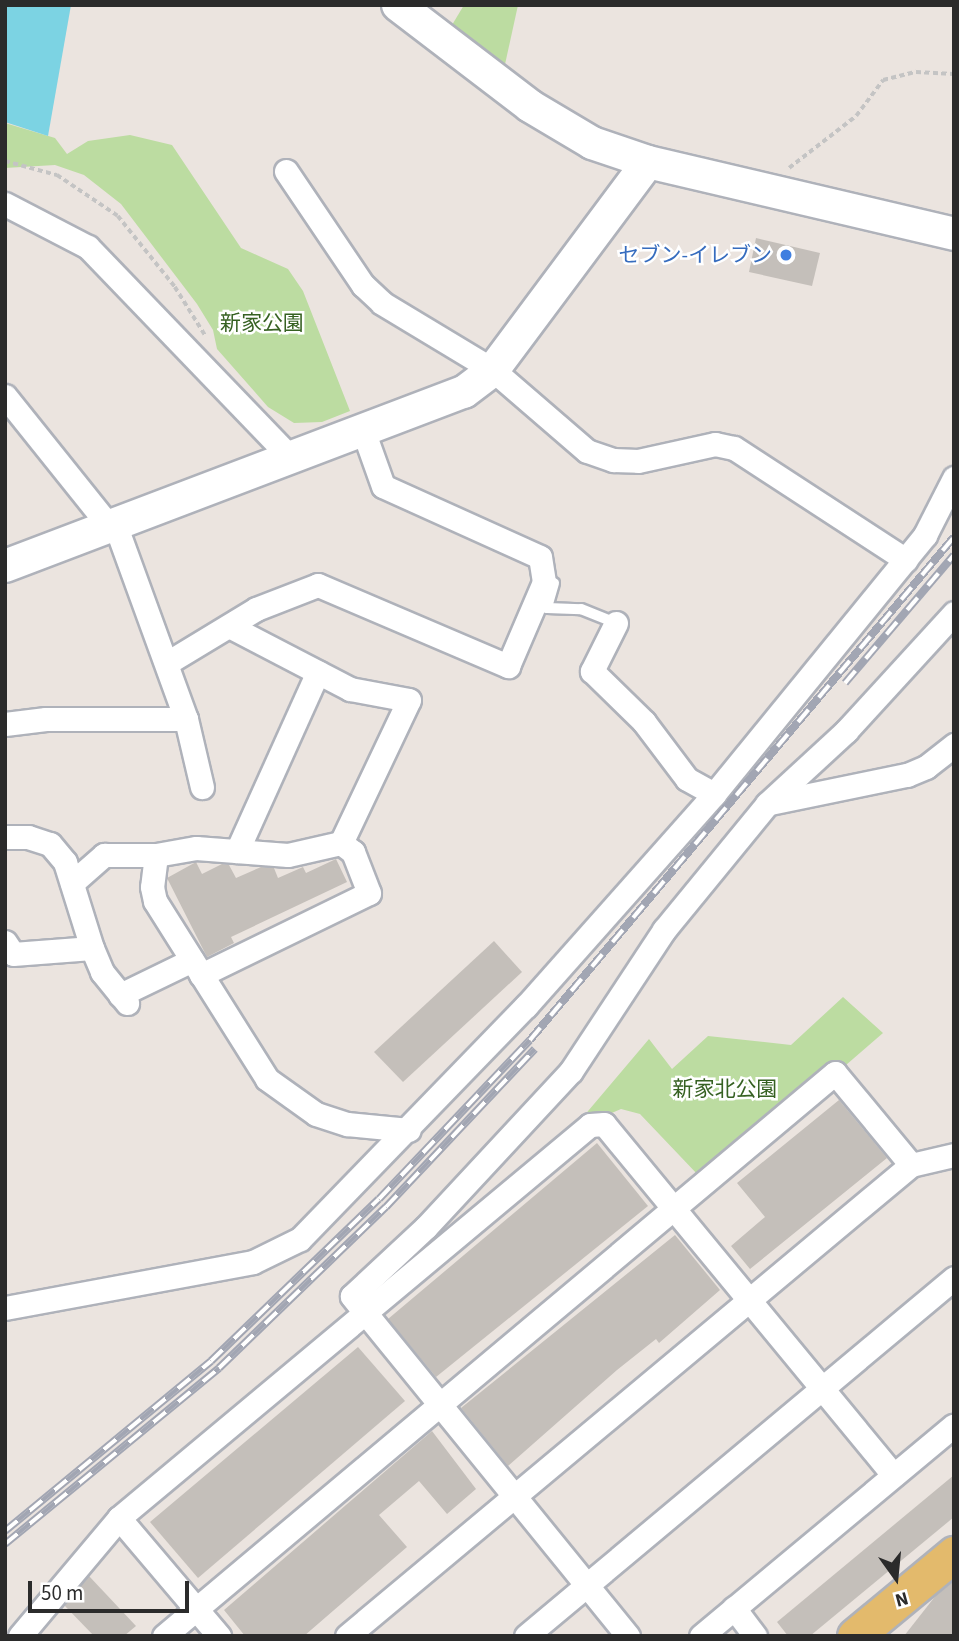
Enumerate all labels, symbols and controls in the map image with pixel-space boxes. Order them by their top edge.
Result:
place label: セブン-イレブン [618,242,772,268]
marker: セブン-イレブン [778,247,794,263]
park label: 新家公園 [220,310,304,336]
park label: 新家北公園 [673,1076,777,1102]
north arrow [861,1543,931,1613]
scale bar [32,1568,192,1612]
text: 50 m [41,1578,83,1608]
text: N [892,1584,911,1613]

